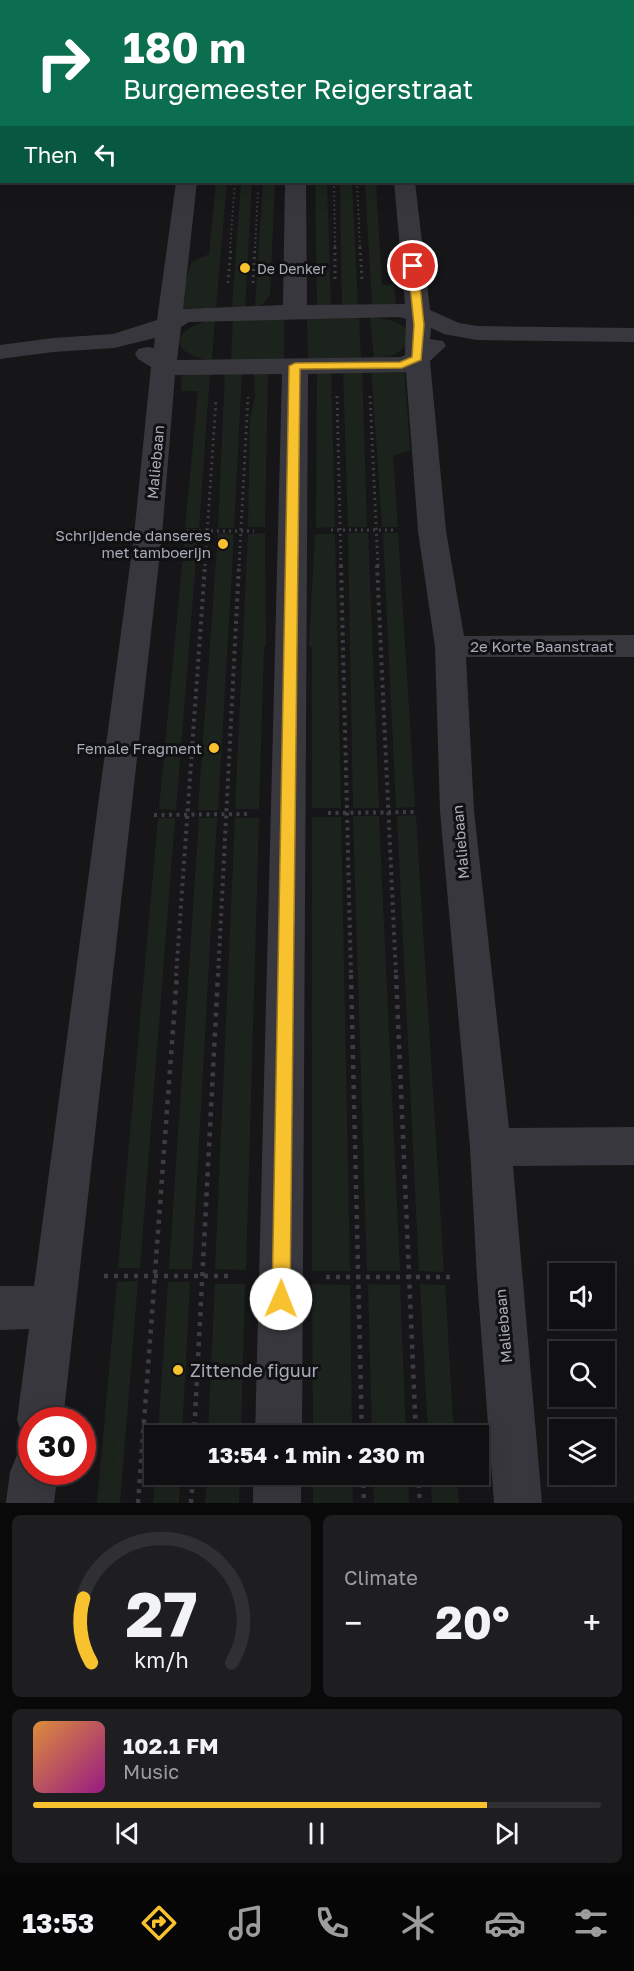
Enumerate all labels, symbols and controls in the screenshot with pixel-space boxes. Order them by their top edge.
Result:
text: 180 m [123,22,246,72]
icon: right [24,24,102,102]
text: Burgemeester Reigerstraat [123,73,473,105]
icon: left [89,138,122,171]
text: Then [24,141,77,168]
pin [387,240,438,291]
icon: arrive [396,249,429,282]
place label: De Denker [257,260,327,277]
marker: De Denker [238,261,252,275]
street label: Maliebaan [143,424,167,500]
place label: Schrijdende danseres met tamboerijn [55,526,211,561]
marker: Schrijdende danseres met tamboerijn [216,537,230,551]
street label: 2e Korte Baanstraat [470,637,614,655]
place label: Female Fragment [76,739,202,757]
marker: Female Fragment [207,741,221,755]
street label: Maliebaan [448,804,472,880]
map controls [549,1263,615,1485]
button: sound [549,1263,615,1329]
position arrow [249,1267,313,1331]
street label: Maliebaan [491,1288,515,1364]
button: search [549,1341,615,1407]
place label: Zittende figuur [190,1359,319,1381]
marker: Zittende figuur [171,1363,185,1377]
speed limit sign: 30 [18,1407,96,1485]
button: layers [549,1419,615,1485]
text: 13:54 · 1 min · 230 m [208,1441,425,1468]
text: Climate [344,1565,418,1589]
text: 27 [125,1576,198,1651]
text: 20° [435,1595,510,1649]
text: − [344,1603,362,1642]
text: + [583,1603,601,1642]
text: km/h [134,1647,189,1673]
text: 102.1 FM [123,1732,219,1759]
text: Music [123,1759,179,1783]
icon: previous [111,1817,144,1850]
icon: pause [300,1817,333,1850]
icon: next [490,1817,523,1850]
icon: directions [138,1902,180,1944]
icon: music [225,1902,267,1944]
icon: phone [311,1902,353,1944]
icon: climate [397,1902,439,1944]
icon: car [484,1902,526,1944]
icon: filters [570,1902,612,1944]
text: 13:53 [22,1907,94,1939]

